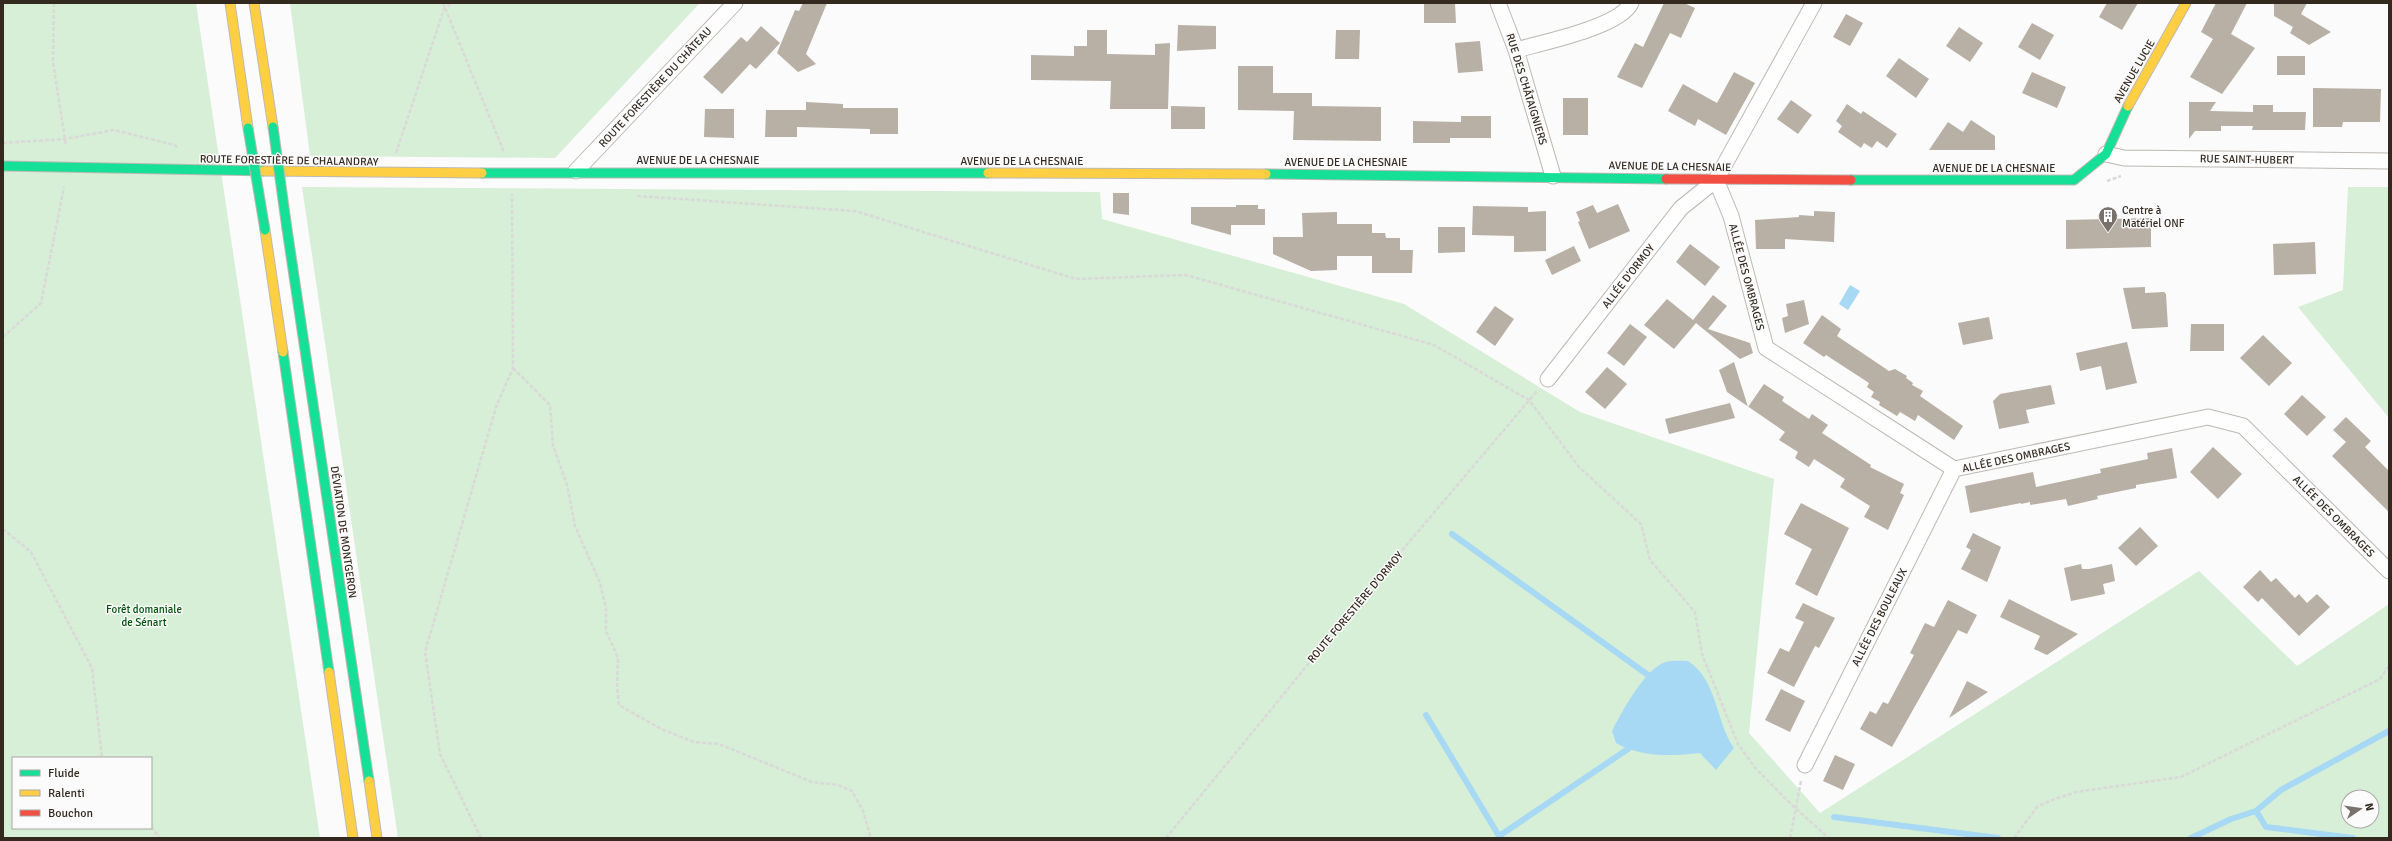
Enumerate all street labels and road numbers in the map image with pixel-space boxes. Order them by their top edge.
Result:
street label: ROUTE FORESTIÈRE DU CHÂTEAU [596,24,714,150]
street label: RUE DES CHÂTAIGNIERS [1503,32,1551,146]
street label: AVENUE LUCIE [2111,37,2158,105]
street label: ROUTE FORESTIÈRE DE CHALANDRAY [200,151,379,169]
street label: RUE SAINT-HUBERT [2200,152,2295,167]
street label: AVENUE DE LA CHESNAIE [637,154,759,167]
street label: AVENUE DE LA CHESNAIE [961,155,1083,168]
street label: AVENUE DE LA CHESNAIE [1285,156,1407,169]
street label: AVENUE DE LA CHESNAIE [1608,159,1732,174]
street label: AVENUE DE LA CHESNAIE [1933,162,2055,175]
street label: ALLÉE DES OMBRAGES [1726,222,1768,332]
street label: ALLÉE D'ORMOY [1599,241,1658,311]
street label: ALLÉE DES OMBRAGES [1961,439,2071,475]
street label: DÉVIATION DE MONTGERON [328,465,360,599]
street label: ALLÉE DES OMBRAGES [2290,472,2378,560]
street label: ROUTE FORESTIÈRE D'ORMOY [1304,548,1406,666]
street label: ALLÉE DES BOULEAUX [1848,565,1910,668]

